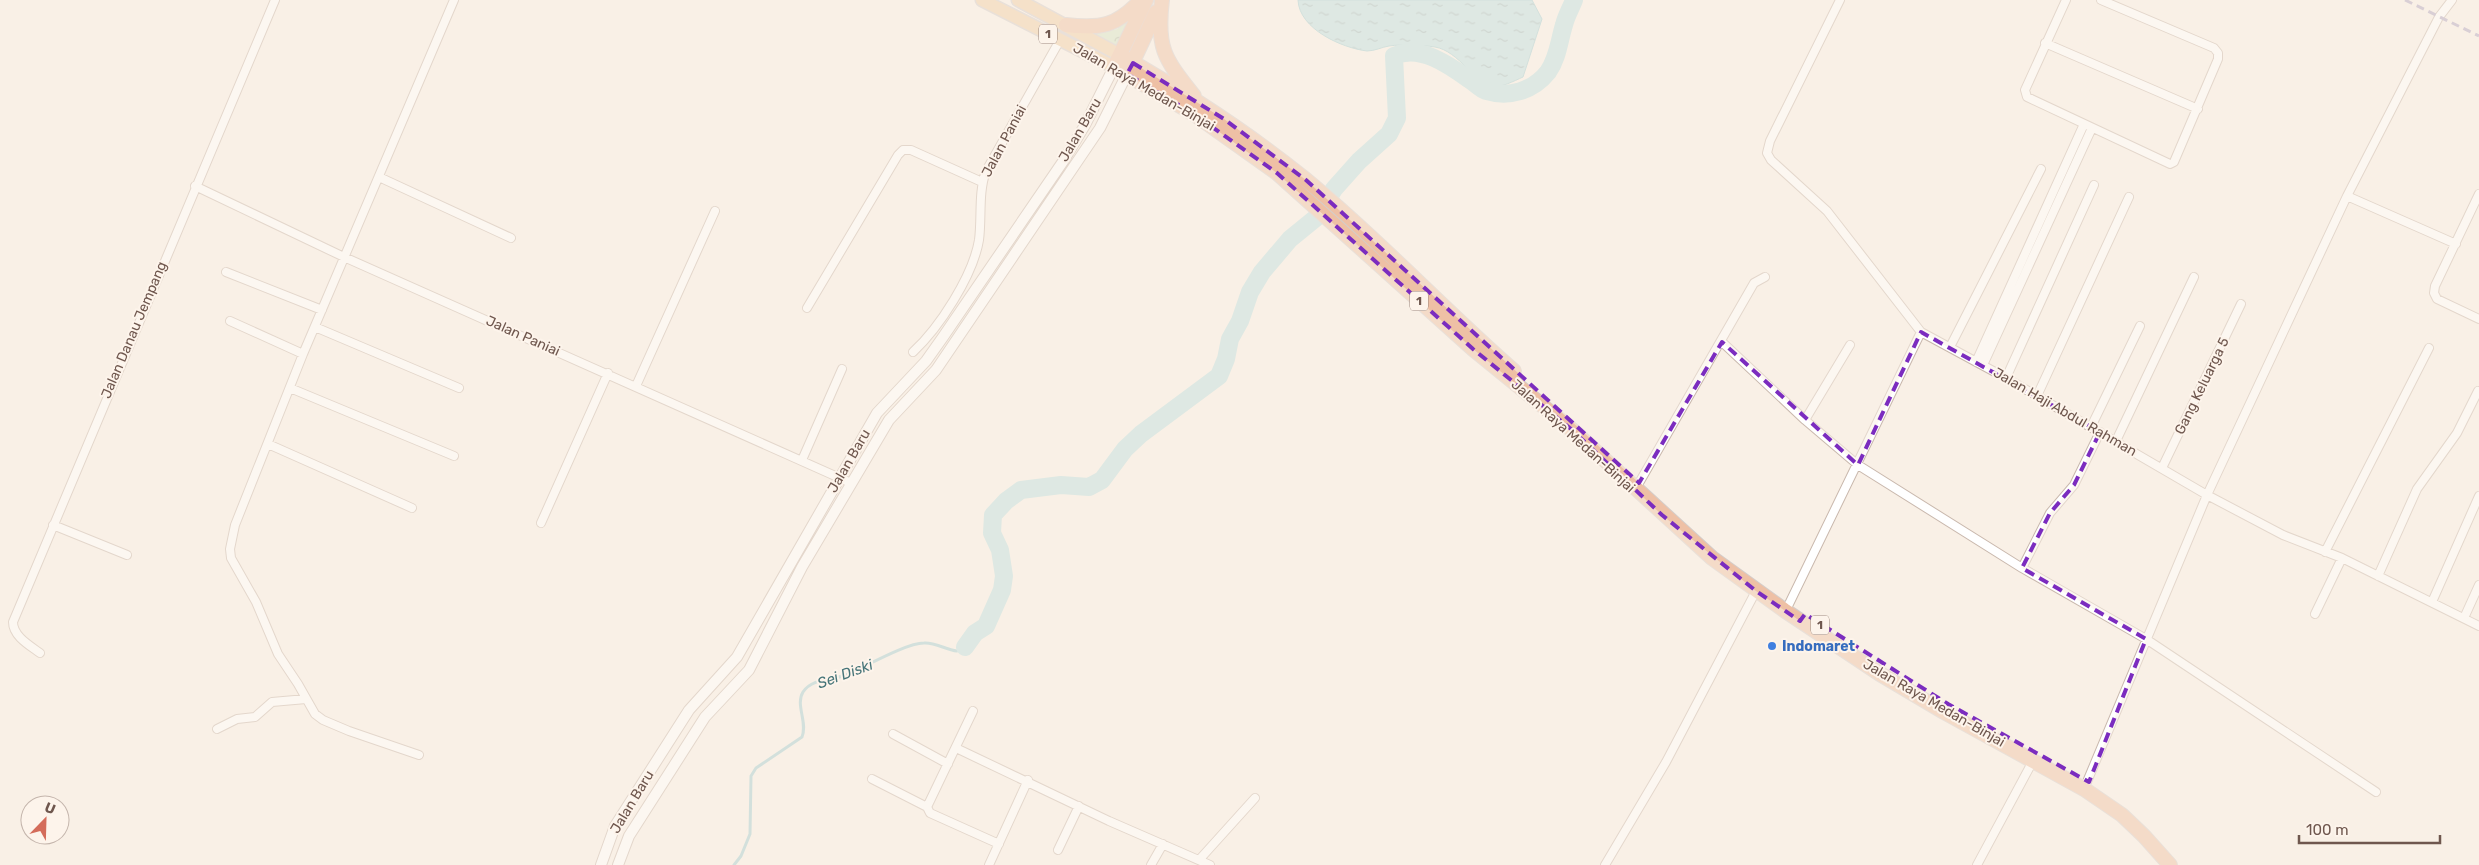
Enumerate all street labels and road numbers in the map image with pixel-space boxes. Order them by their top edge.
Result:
road number: 1 [1039,24,1057,44]
street label: Jalan Raya Medan-Binjai [1070,39,1218,135]
street label: Jalan Baru [1055,95,1105,165]
street label: Jalan Paniai [978,102,1030,180]
street label: Jalan Danau Jempang [97,259,171,401]
road number: 1 [1410,292,1428,310]
street label: Jalan Paniai [483,312,563,360]
street label: Gang Keluarga 5 [2171,335,2233,437]
street label: Jalan Haji Abdul Rahman [1990,364,2140,460]
street label: Jalan Raya Medan-Binjai [1507,376,1639,496]
street label: Jalan Baru [824,426,874,496]
road number: 1 [1811,616,1829,634]
street label: Jalan Raya Medan-Binjai [1860,655,2008,751]
street label: Jalan Baru [607,767,657,837]

